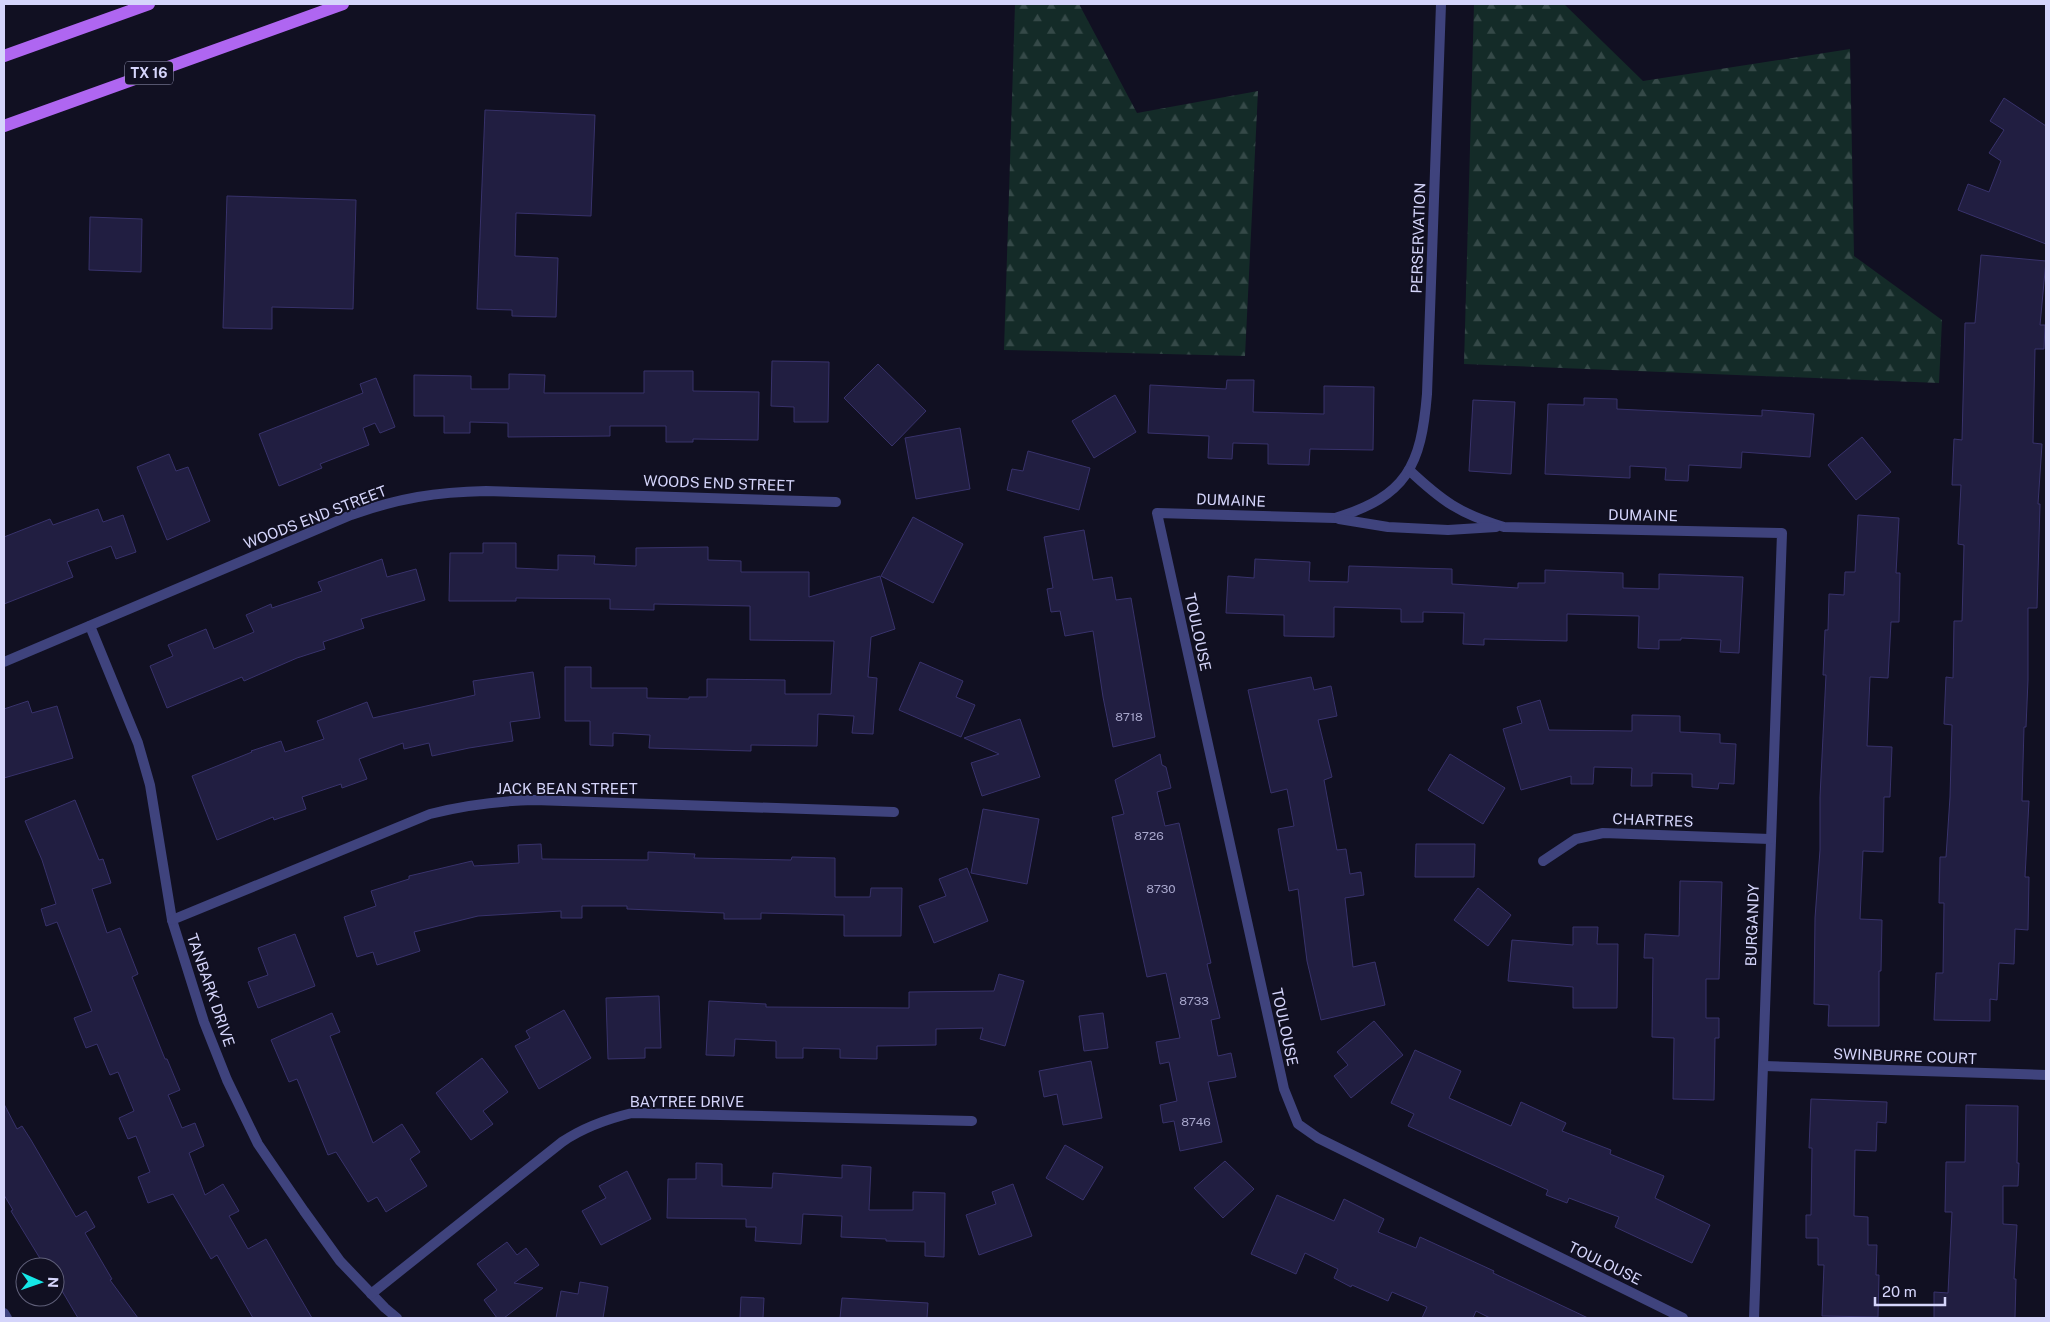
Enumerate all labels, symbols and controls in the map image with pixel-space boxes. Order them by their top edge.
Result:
road number: TX 16 [125,62,173,84]
street label: PERSERVATION [1408,182,1428,294]
street label: WOODS END STREET [643,472,795,494]
street label: WOODS END STREET [241,482,389,552]
street label: DUMAINE [1196,490,1266,510]
street label: DUMAINE [1608,506,1678,524]
street label: TOULOUSE [1181,592,1215,672]
house number: 8718 [1115,710,1143,724]
street label: JACK BEAN STREET [496,780,638,797]
street label: CHARTRES [1612,810,1694,830]
house number: 8726 [1134,829,1164,843]
house number: 8730 [1146,882,1176,896]
street label: BURGANDY [1742,884,1762,966]
street label: TANBARK DRIVE [184,931,238,1049]
street label: TOULOUSE [1268,987,1302,1067]
house number: 8733 [1179,994,1209,1008]
street label: SWINBURRE COURT [1833,1045,1977,1067]
street label: BAYTREE DRIVE [630,1093,744,1110]
house number: 8746 [1181,1115,1211,1129]
street label: TOULOUSE [1566,1238,1644,1288]
north arrow [15,1257,65,1307]
scale bar [1875,1274,1945,1306]
text: N [45,1277,61,1288]
text: 20 m [1882,1283,1917,1300]

